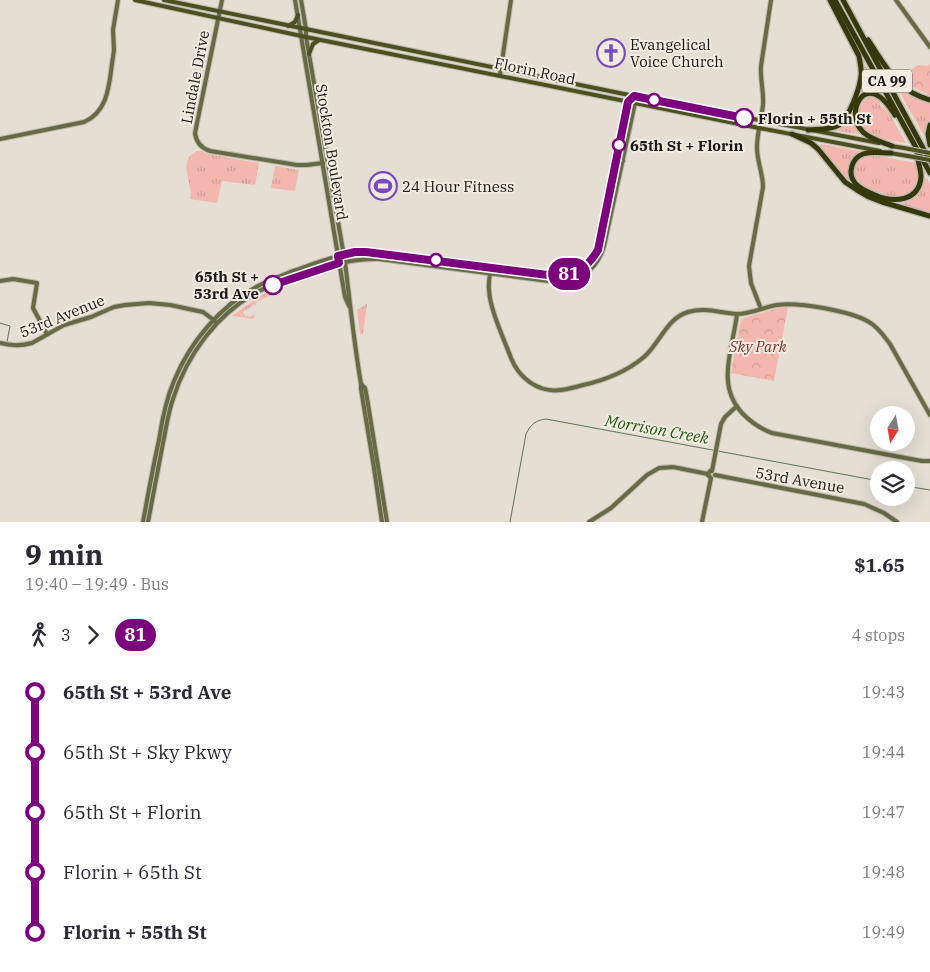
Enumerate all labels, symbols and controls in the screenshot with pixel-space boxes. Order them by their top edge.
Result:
street label: Lindale Drive [177,29,213,125]
place label: Evangelical Voice Church [630,35,724,71]
church icon: Evangelical Voice Church [596,38,626,68]
street label: Florin Road [493,53,577,89]
road number: CA 99 [862,70,912,92]
street label: Stockton Boulevard [312,82,352,222]
unlabelled marker [647,93,661,107]
marker: Florin + 55th St [734,108,754,128]
place label: Florin + 55th St [758,109,872,128]
place label: 65th St + Florin [630,136,743,155]
marker: 65th St + Florin [612,138,626,152]
sports icon: 24 Hour Fitness [368,171,398,201]
place label: 24 Hour Fitness [402,177,514,196]
unlabelled marker [429,253,443,267]
line badge: 81 [546,258,592,290]
text: 81 [558,262,580,285]
place label: 65th St + 53rd Ave [194,267,259,303]
marker: 65th St + 53rd Ave [263,275,283,295]
street label: 53rd Avenue [17,290,107,342]
park label: Sky Park [728,337,787,356]
north arrow [870,406,915,451]
map controls [870,406,915,506]
water label: Morrison Creek [603,410,711,448]
button: layers [870,461,915,506]
street label: 53rd Avenue [754,463,846,497]
text: 9 min [25,536,103,573]
text: $1.65 [854,553,905,577]
text: 19:40 – 19:49 · Bus [25,574,169,594]
icon: walk [25,621,53,649]
icon: forward [79,621,107,649]
text: 81 [125,623,146,646]
text: 3 [61,625,71,645]
text: 4 stops [852,625,905,645]
text: 65th St + 53rd Ave [63,680,231,704]
text: 19:43 [862,682,905,702]
text: 65th St + Sky Pkwy [63,740,232,764]
text: 19:44 [862,742,905,762]
text: 65th St + Florin [63,800,202,824]
text: 19:47 [862,802,905,822]
text: Florin + 65th St [63,860,202,884]
text: 19:48 [862,862,905,882]
text: Florin + 55th St [63,920,207,944]
text: 19:49 [862,922,905,942]

